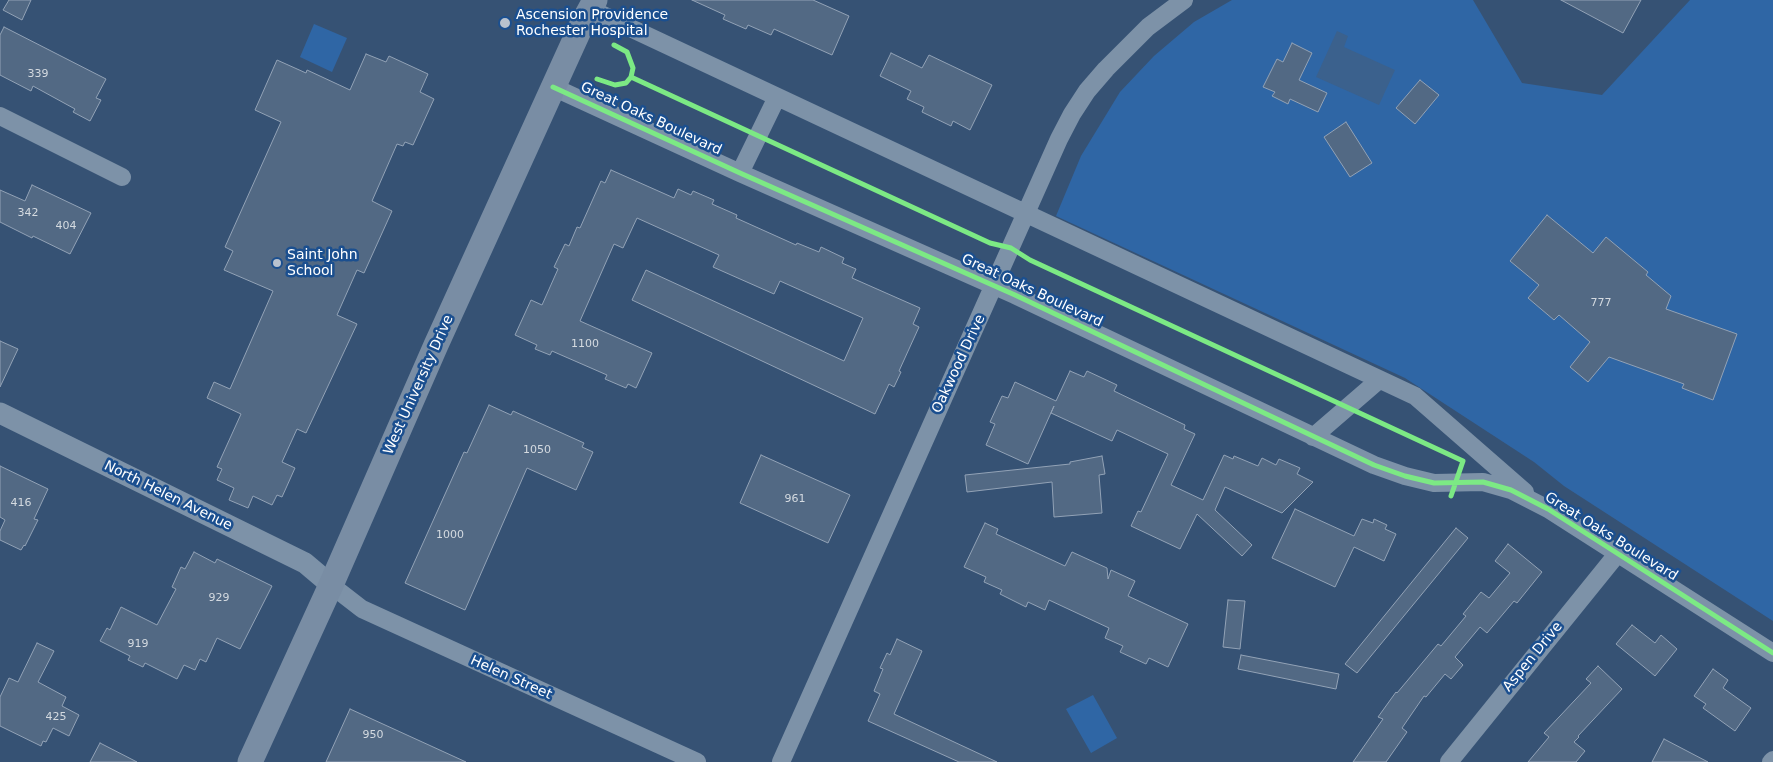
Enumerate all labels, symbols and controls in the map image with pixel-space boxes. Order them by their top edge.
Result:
place label: Ascension Providence Rochester Hospital [516,7,668,40]
marker: Ascension Providence Rochester Hospital [498,16,512,30]
house number: 339 [28,67,48,81]
street label: Great Oaks Boulevard [578,79,724,159]
house number: 342 [18,206,38,220]
house number: 404 [56,219,76,233]
place label: Saint John School [287,247,358,280]
street label: Great Oaks Boulevard [959,251,1105,331]
marker: Saint John School [271,257,283,269]
house number: 777 [1591,296,1611,310]
street label: West University Drive [381,312,457,458]
street label: Oakwood Drive [929,312,989,416]
house number: 1100 [571,337,599,351]
house number: 1050 [523,443,551,457]
street label: North Helen Avenue [101,458,235,534]
street label: Great Oaks Boulevard [1541,489,1681,585]
house number: 961 [785,492,805,506]
house number: 416 [11,496,31,510]
house number: 1000 [436,528,464,542]
house number: 929 [209,591,229,605]
street label: Aspen Drive [1500,619,1566,695]
house number: 919 [128,637,148,651]
street label: Helen Street [468,653,554,703]
house number: 425 [46,710,66,724]
house number: 950 [363,728,383,742]

